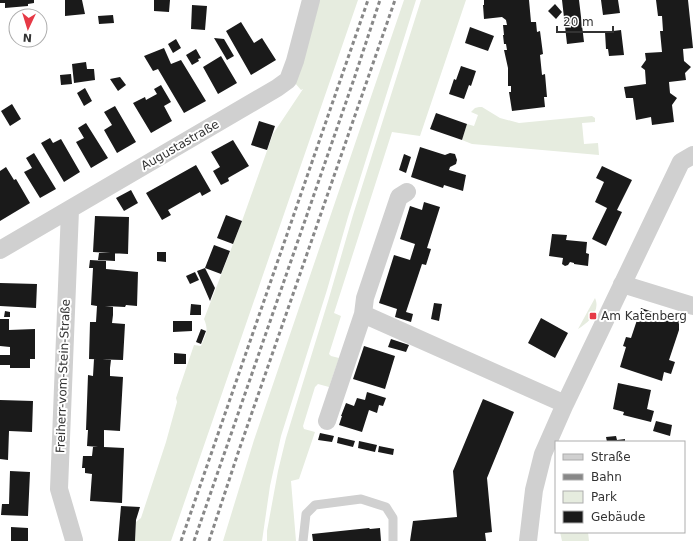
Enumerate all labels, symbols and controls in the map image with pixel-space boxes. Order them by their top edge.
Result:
north arrow [8,8,48,48]
scale bar [557,8,613,34]
text: 20 m [563,15,594,29]
text: N [22,31,32,44]
street label: Augustastraße [139,117,221,173]
street label: Freiherr-vom-Stein-Straße [53,299,73,453]
place label: Am Katenberg [601,309,687,323]
marker: Am Katenberg [588,311,598,321]
legend [555,441,685,533]
text: Straße [591,450,631,464]
text: Bahn [591,470,622,484]
text: Park [591,490,617,504]
text: Gebäude [591,510,645,524]

